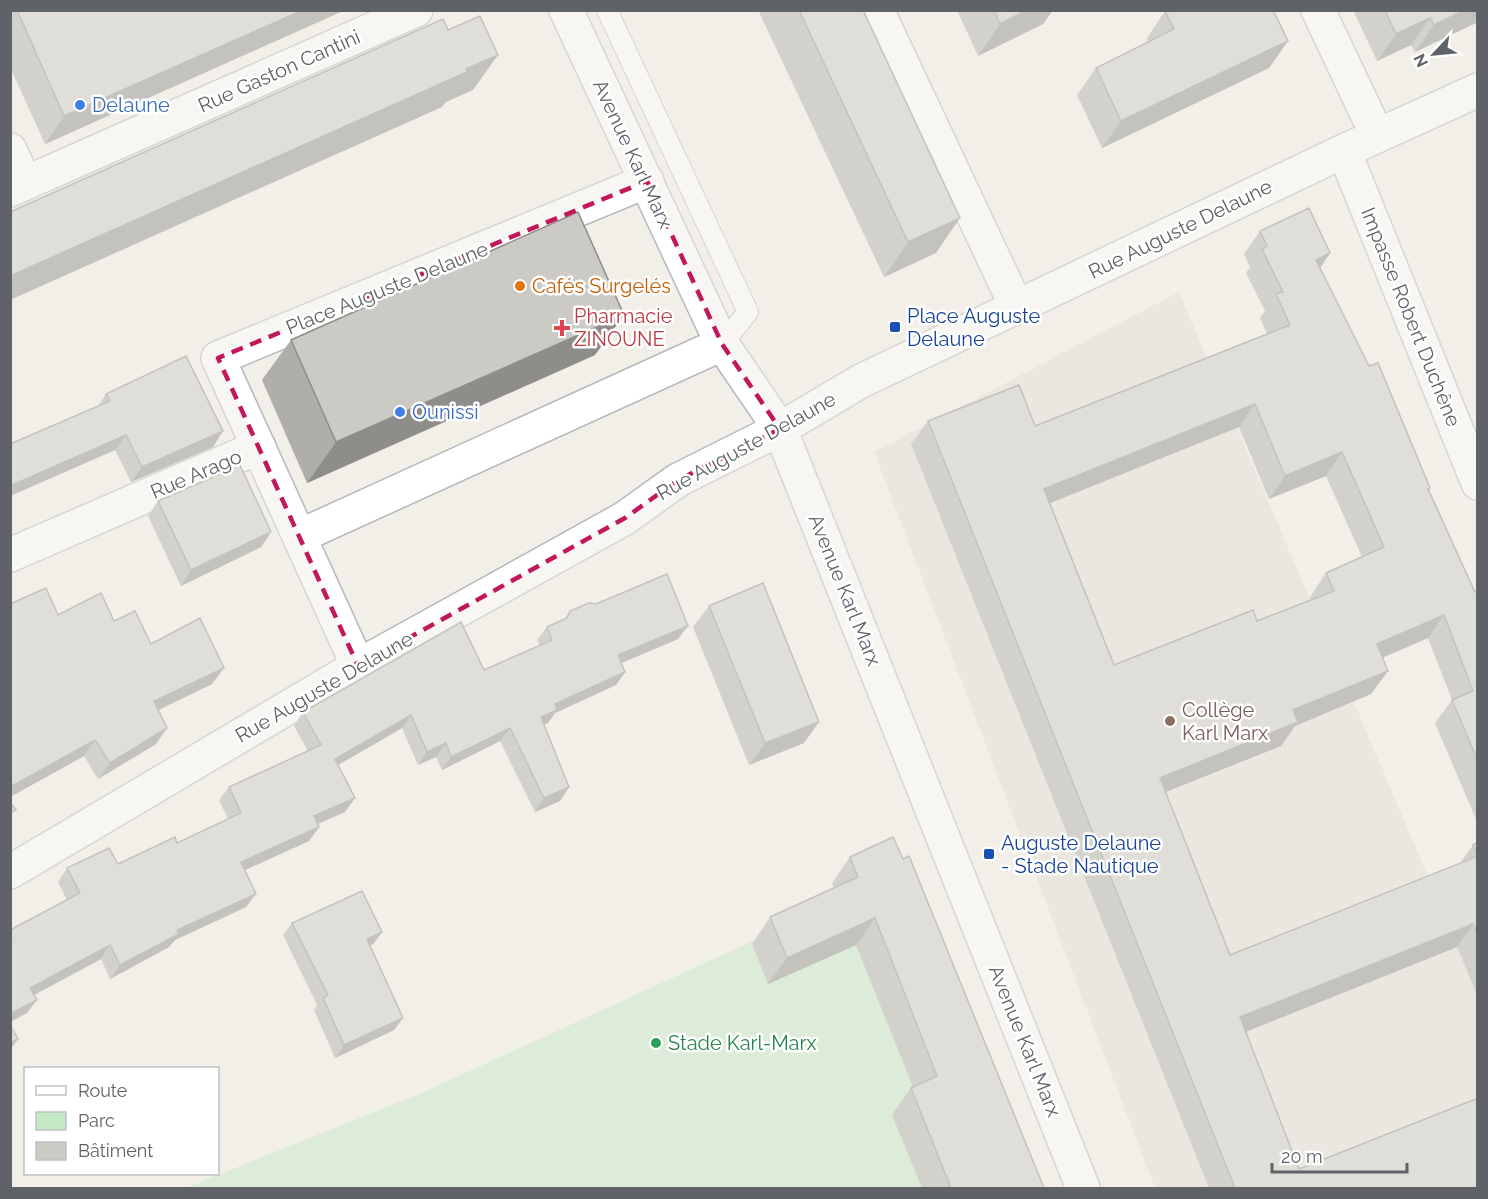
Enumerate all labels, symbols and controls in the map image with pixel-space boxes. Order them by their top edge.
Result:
street label: Rue Gaston Cantini [194,24,364,118]
north arrow [1404,24,1464,84]
text: N [1410,51,1432,70]
street label: Avenue Karl Marx [588,76,678,232]
place label: Delaune [92,93,170,117]
marker: Delaune [73,98,87,112]
street label: Rue Auguste Delaune [1084,174,1276,284]
street label: Impasse Robert Duchêne [1356,204,1466,430]
street label: Place Auguste Delaune [282,236,492,340]
place label: Cafés Surgelés [532,274,671,298]
marker: Cafés Surgelés [513,279,527,293]
place label: Pharmacie ZINOUNE [574,304,673,351]
place label: Place Auguste Delaune [907,304,1040,351]
marker: Place Auguste Delaune [888,320,902,334]
marker: Pharmacie ZINOUNE [555,321,569,335]
street label: Rue Auguste Delaune [652,387,840,505]
place label: Ounissi [412,400,479,424]
marker: Ounissi [393,405,407,419]
street label: Rue Arago [147,444,245,504]
street label: Avenue Karl Marx [804,511,886,669]
street label: Rue Auguste Delaune [231,626,417,748]
place label: Collège Karl Marx [1182,698,1268,745]
marker: Collège Karl Marx [1163,714,1177,728]
place label: Auguste Delaune - Stade Nautique [1001,831,1161,878]
marker: Auguste Delaune - Stade Nautique [982,847,996,861]
street label: Avenue Karl Marx [984,962,1066,1120]
place label: Stade Karl-Marx [668,1031,817,1055]
marker: Stade Karl-Marx [649,1036,663,1050]
legend [24,1067,219,1175]
text: Route [78,1080,128,1101]
text: Parc [78,1110,115,1131]
scale bar [1272,1136,1407,1174]
text: Bâtiment [78,1140,153,1161]
text: 20 m [1281,1146,1323,1167]

